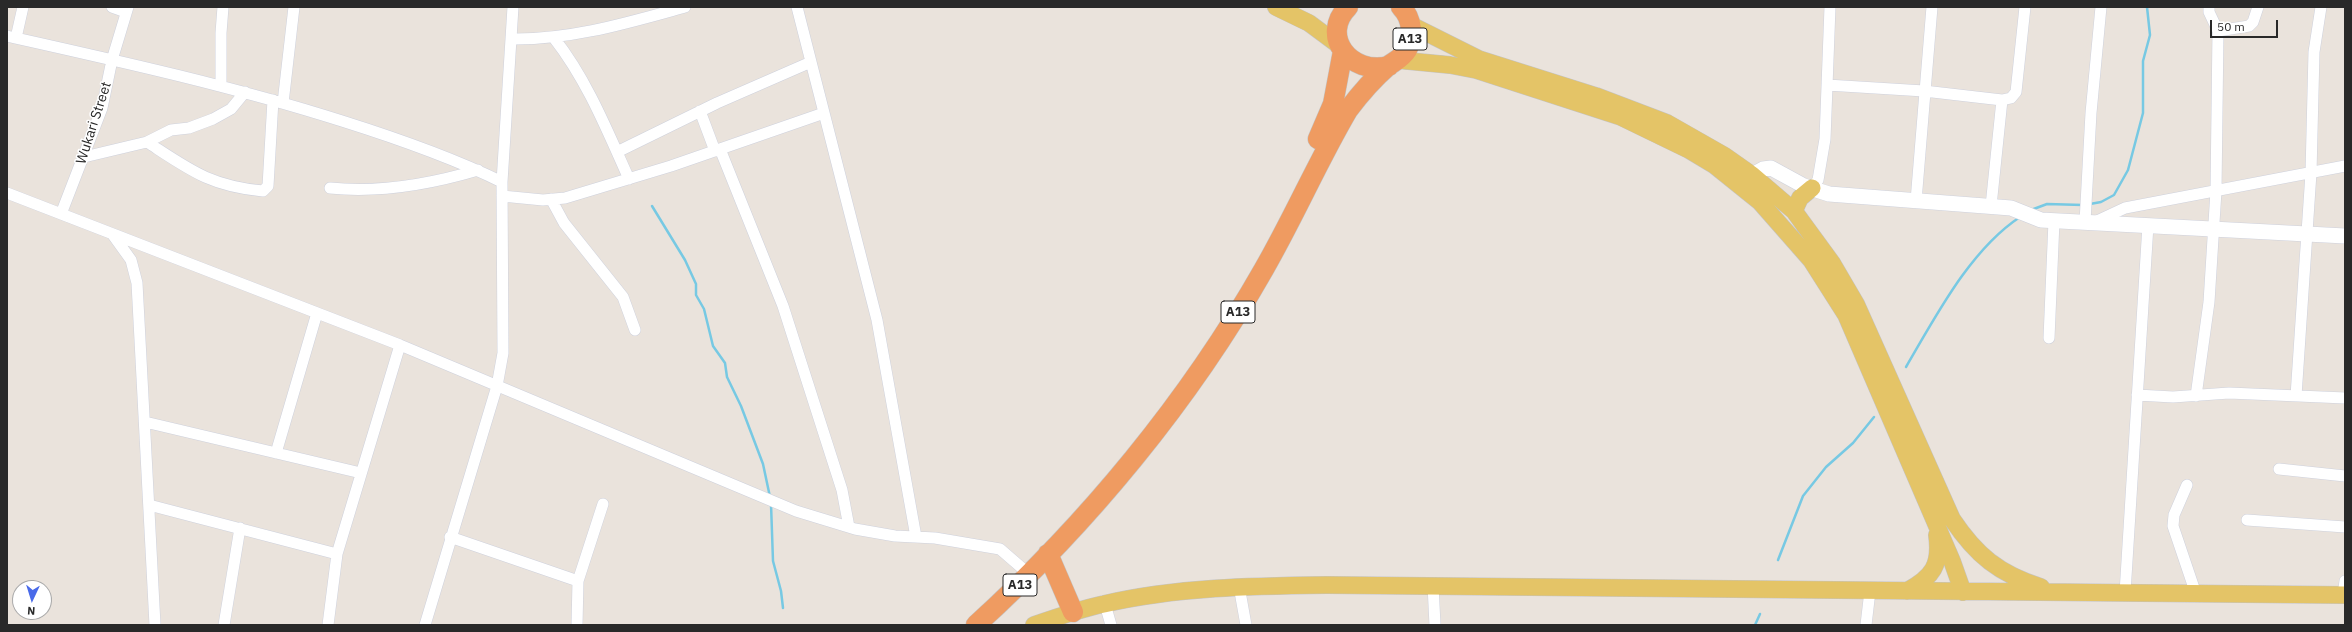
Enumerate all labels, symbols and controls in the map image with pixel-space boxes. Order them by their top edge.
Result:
scale bar [2212,12,2280,38]
text: 50 m [2217,19,2245,34]
road number: A13 [1393,28,1427,50]
street label: Wukari Street [73,80,115,166]
road number: A13 [1221,301,1255,323]
road number: A13 [1003,574,1037,596]
north arrow [12,580,52,620]
text: N [27,604,36,618]

